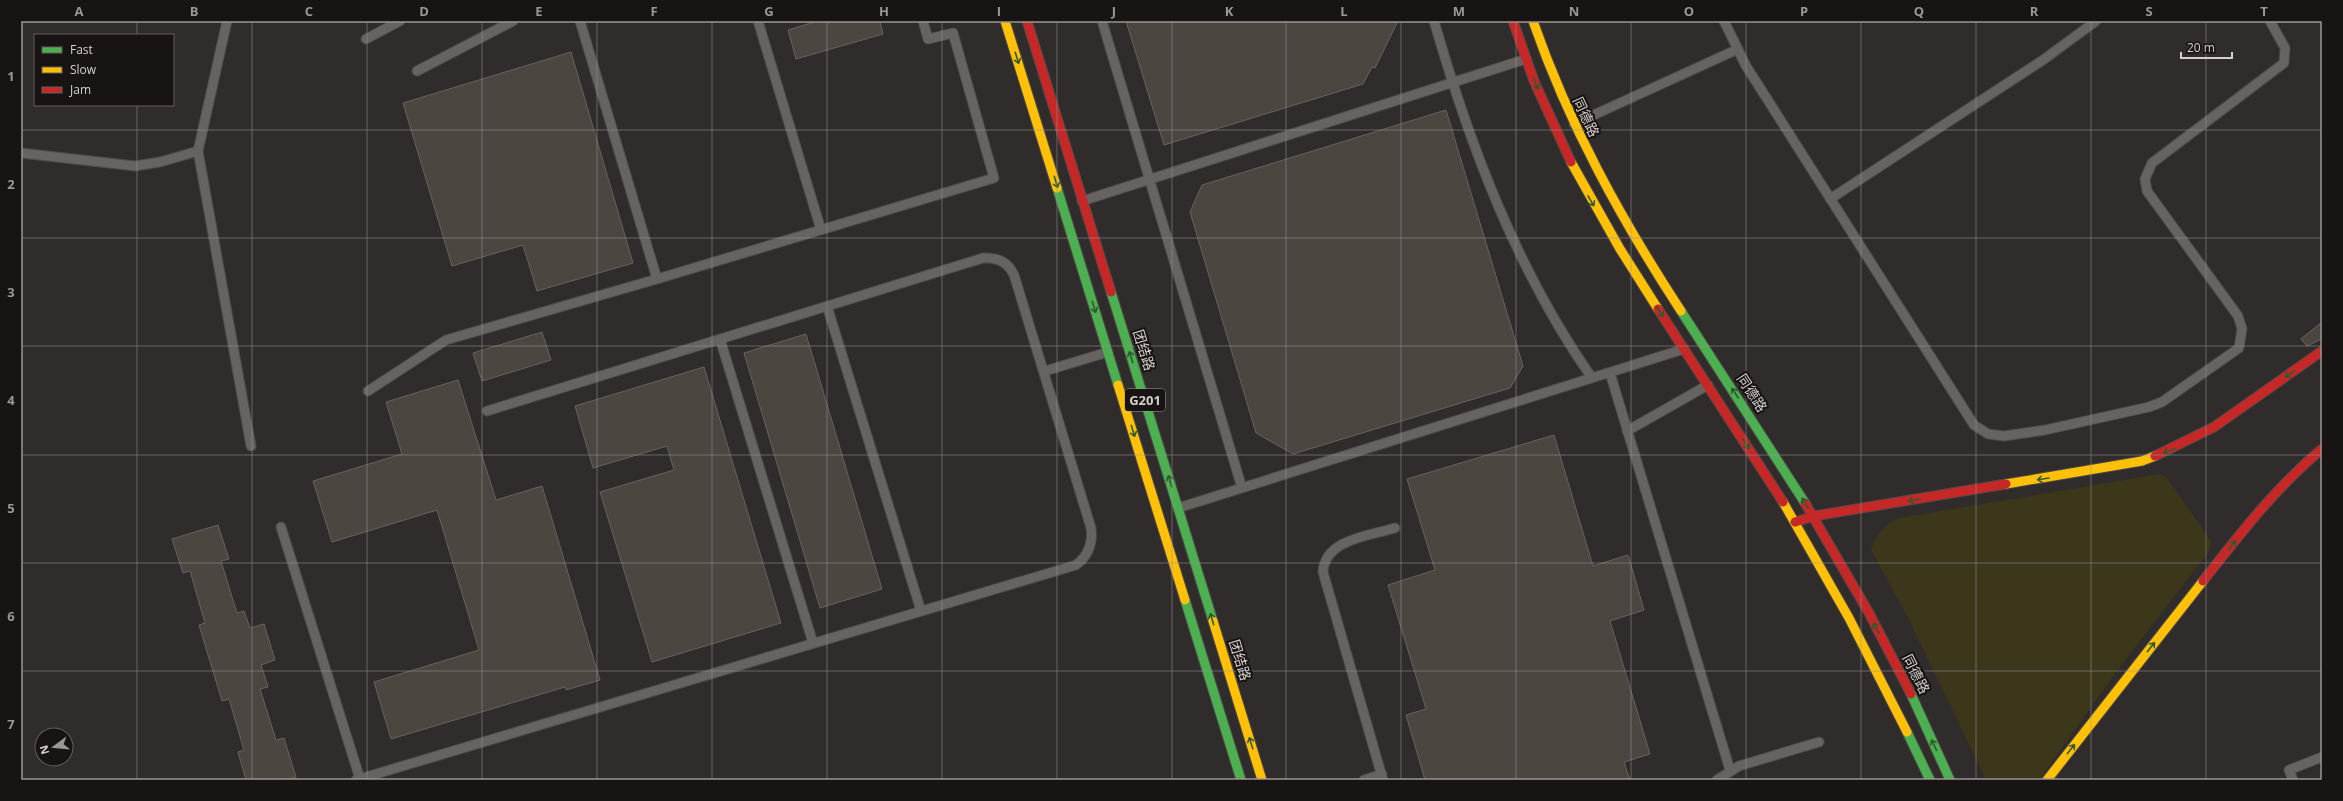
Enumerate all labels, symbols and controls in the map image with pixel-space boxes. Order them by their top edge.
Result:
text: A [75,2,84,20]
text: B [190,2,199,20]
text: C [305,2,313,20]
text: D [419,2,429,20]
text: E [535,2,543,20]
text: F [650,2,658,20]
text: G [764,2,774,20]
text: H [879,2,889,20]
text: I [997,2,1001,20]
text: J [1111,2,1116,20]
text: K [1225,2,1234,20]
text: L [1340,2,1348,20]
text: M [1453,2,1465,20]
text: N [1569,2,1579,20]
text: O [1684,2,1694,20]
text: P [1800,2,1808,20]
text: Q [1914,2,1924,20]
text: R [2030,2,2039,20]
text: S [2145,2,2153,20]
text: T [2260,2,2268,20]
legend [34,34,174,106]
scale bar [2181,34,2232,60]
text: 20 m [2187,39,2215,56]
text: Fast [70,41,93,58]
one-way arrow [1014,52,1021,65]
text: Slow [70,61,97,78]
text: 1 [7,67,15,85]
one-way arrow [1532,78,1540,90]
text: Jam [69,81,91,98]
street label: 同德路 [1569,94,1604,140]
text: 2 [7,175,15,193]
one-way arrow [1052,176,1060,188]
one-way arrow [1588,195,1596,207]
text: 3 [7,283,15,301]
one-way arrow [1091,300,1098,313]
one-way arrow [1656,306,1664,317]
street label: 团结路 [1129,327,1160,373]
one-way arrow [1127,351,1134,364]
one-way arrow [2285,369,2296,378]
street label: 同德路 [1733,370,1772,416]
one-way arrow [1731,387,1739,399]
road number: G201 [1125,389,1165,411]
text: 4 [7,391,15,409]
one-way arrow [1130,424,1137,437]
one-way arrow [1742,438,1750,449]
one-way arrow [2164,448,2176,455]
one-way arrow [1166,475,1173,488]
one-way arrow [2037,475,2050,483]
one-way arrow [1908,496,1921,504]
one-way arrow [1801,497,1809,509]
text: 5 [7,499,15,517]
one-way arrow [2227,539,2236,550]
text: 6 [7,607,15,625]
one-way arrow [1208,612,1215,625]
one-way arrow [1872,622,1880,634]
street label: 团结路 [1225,637,1256,683]
one-way arrow [2147,642,2156,653]
street label: 同德路 [1898,651,1934,697]
text: 7 [7,715,15,733]
north arrow [34,727,74,767]
one-way arrow [1247,736,1254,749]
one-way arrow [1930,739,1937,751]
text: N [35,744,52,756]
one-way arrow [2067,744,2075,755]

